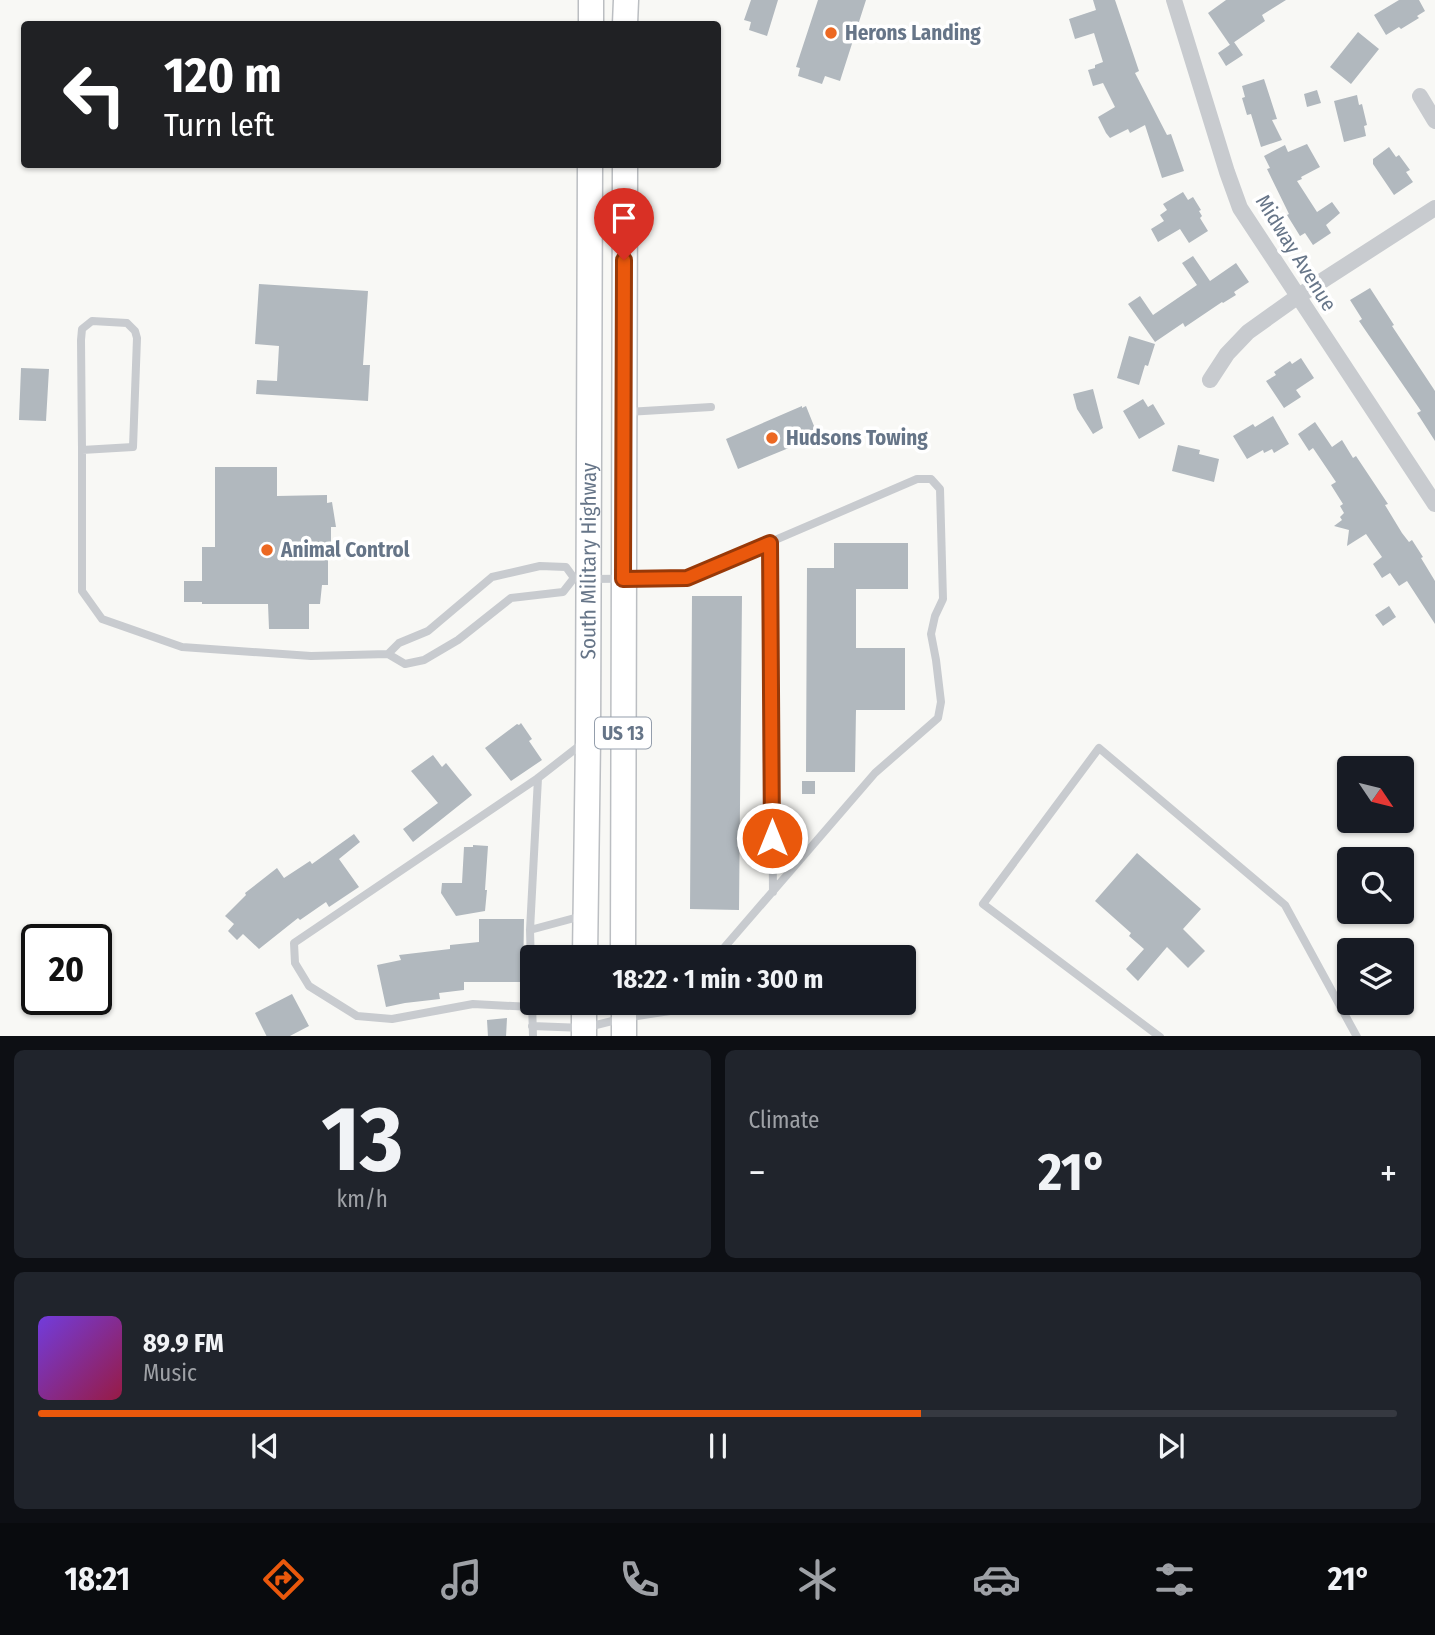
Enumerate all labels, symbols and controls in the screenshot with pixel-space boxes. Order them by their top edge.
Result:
place label: Herons Landing [845,20,981,46]
marker: Herons Landing [823,25,839,41]
text: 120 m [164,46,282,105]
icon: left [49,49,140,140]
text: Turn left [164,106,274,144]
pin [594,188,654,260]
street label: Midway Avenue [1250,190,1342,316]
icon: arrive [605,199,643,237]
place label: Hudsons Towing [786,425,928,451]
marker: Hudsons Towing [764,430,780,446]
street label: South Military Highway [575,462,602,660]
place label: Animal Control [280,537,410,563]
marker: Animal Control [259,542,275,558]
road number: US 13 [595,718,651,748]
north arrow [1337,756,1414,833]
map controls [1337,756,1414,1015]
position arrow [735,801,809,875]
button: search [1337,847,1414,924]
speed limit sign: 20 [21,924,112,1015]
button: layers [1337,938,1414,1015]
text: 18:22 · 1 min · 300 m [613,964,823,995]
text: 13 [321,1085,403,1194]
text: Climate [749,1106,819,1134]
text: 21° [1038,1141,1107,1204]
text: − [749,1150,766,1196]
text: + [1380,1150,1397,1196]
text: km/h [337,1185,388,1213]
text: 89.9 FM [143,1328,224,1359]
text: Music [143,1359,197,1387]
icon: previous [246,1427,284,1465]
icon: pause [699,1427,737,1465]
icon: next [1152,1427,1190,1465]
icon: directions [259,1555,308,1604]
icon: music [437,1555,486,1604]
icon: phone [615,1555,664,1604]
icon: climate [793,1555,842,1604]
icon: car [972,1555,1021,1604]
icon: filters [1150,1555,1199,1604]
text: 18:21 [65,1560,130,1598]
text: 21° [1328,1560,1370,1598]

